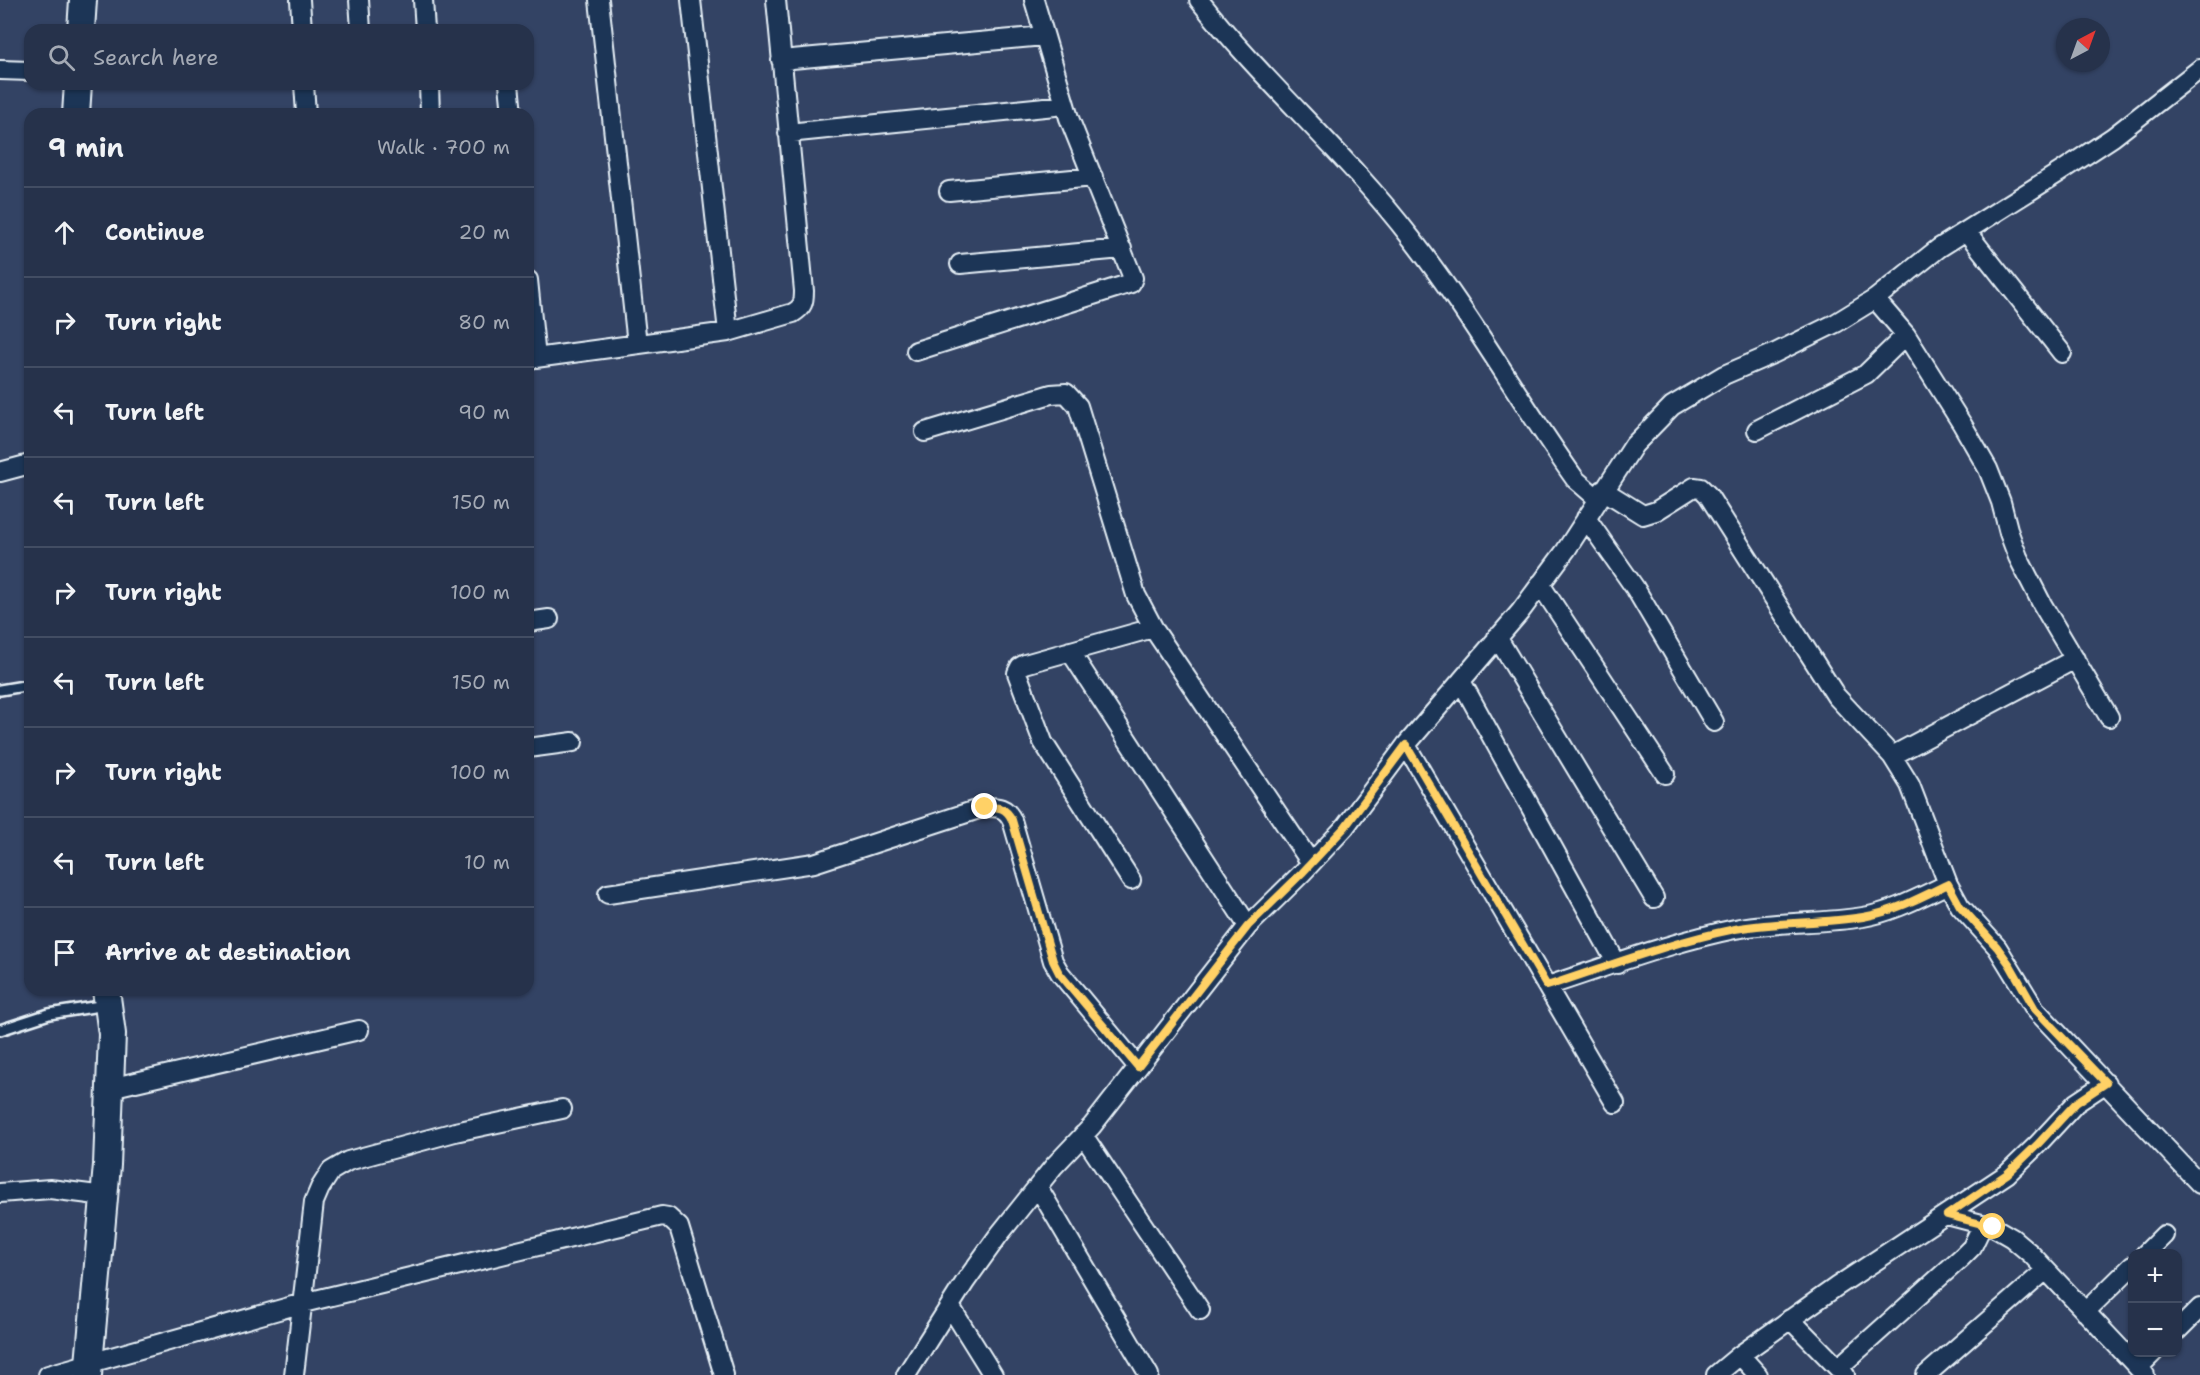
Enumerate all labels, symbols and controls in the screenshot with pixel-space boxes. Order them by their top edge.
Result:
north arrow [2056,18,2110,72]
search box [24,24,534,90]
icon: search [45,41,78,74]
text: Search here [93,43,219,72]
text: 9 min [48,130,124,165]
text: Walk · 700 m [377,134,510,160]
icon: ahead [48,216,81,249]
text: Continue [105,218,205,247]
text: 20 m [459,219,510,245]
icon: right [48,306,81,339]
text: Turn right [105,308,222,337]
text: 80 m [458,309,510,335]
icon: left [48,396,81,429]
text: Turn left [105,398,204,427]
text: 90 m [458,399,510,425]
icon: left [48,486,81,519]
text: Turn left [105,488,204,517]
text: 150 m [452,489,510,515]
icon: right [48,576,81,609]
text: Turn right [105,578,222,607]
text: 100 m [450,579,510,605]
icon: left [48,666,81,699]
text: Turn left [105,668,204,697]
text: 150 m [452,669,510,695]
icon: right [48,756,81,789]
text: Turn right [105,758,222,787]
text: 100 m [450,759,510,785]
route end [971,793,997,819]
icon: left [48,846,81,879]
text: Turn left [105,848,204,877]
text: 10 m [464,849,510,875]
icon: arrive [48,936,81,969]
text: Arrive at destination [105,938,351,967]
route start [1979,1213,2005,1239]
map controls [2128,1249,2182,1357]
button: + [2128,1249,2182,1303]
button: − [2128,1303,2182,1357]

